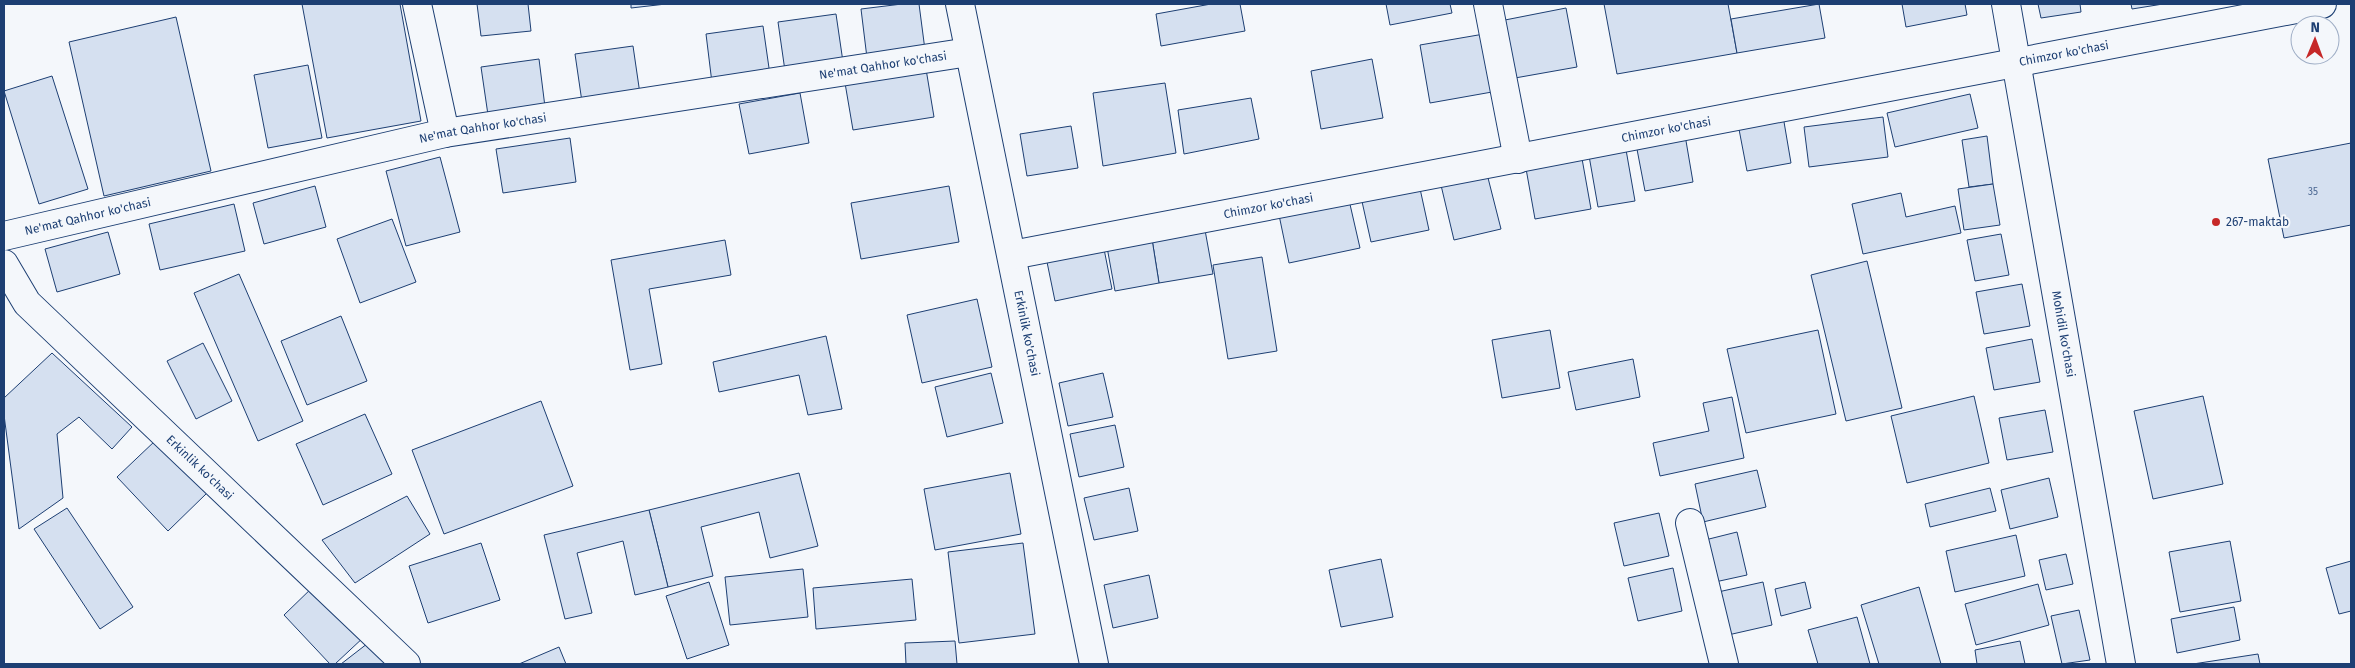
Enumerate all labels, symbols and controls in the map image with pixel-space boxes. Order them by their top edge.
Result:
north arrow [2290,15,2340,65]
text: N [2310,19,2320,36]
street label: Chimzor ko'chasi [2018,38,2110,69]
street label: Ne'mat Qahhor ko'chasi [818,49,948,82]
street label: Ne'mat Qahhor ko'chasi [418,110,547,146]
street label: Chimzor ko'chasi [1620,114,1712,145]
house number: 35 [2308,186,2318,198]
street label: Chimzor ko'chasi [1222,190,1314,221]
street label: Ne'mat Qahhor ko'chasi [23,195,152,238]
place label: 267-maktab [2226,215,2289,229]
marker: 267-maktab [2210,216,2222,228]
street label: Erkinlik ko'chasi [1011,289,1042,378]
street label: Mohidil ko'chasi [2049,290,2078,378]
street label: Erkinlik ko'chasi [163,432,236,503]

